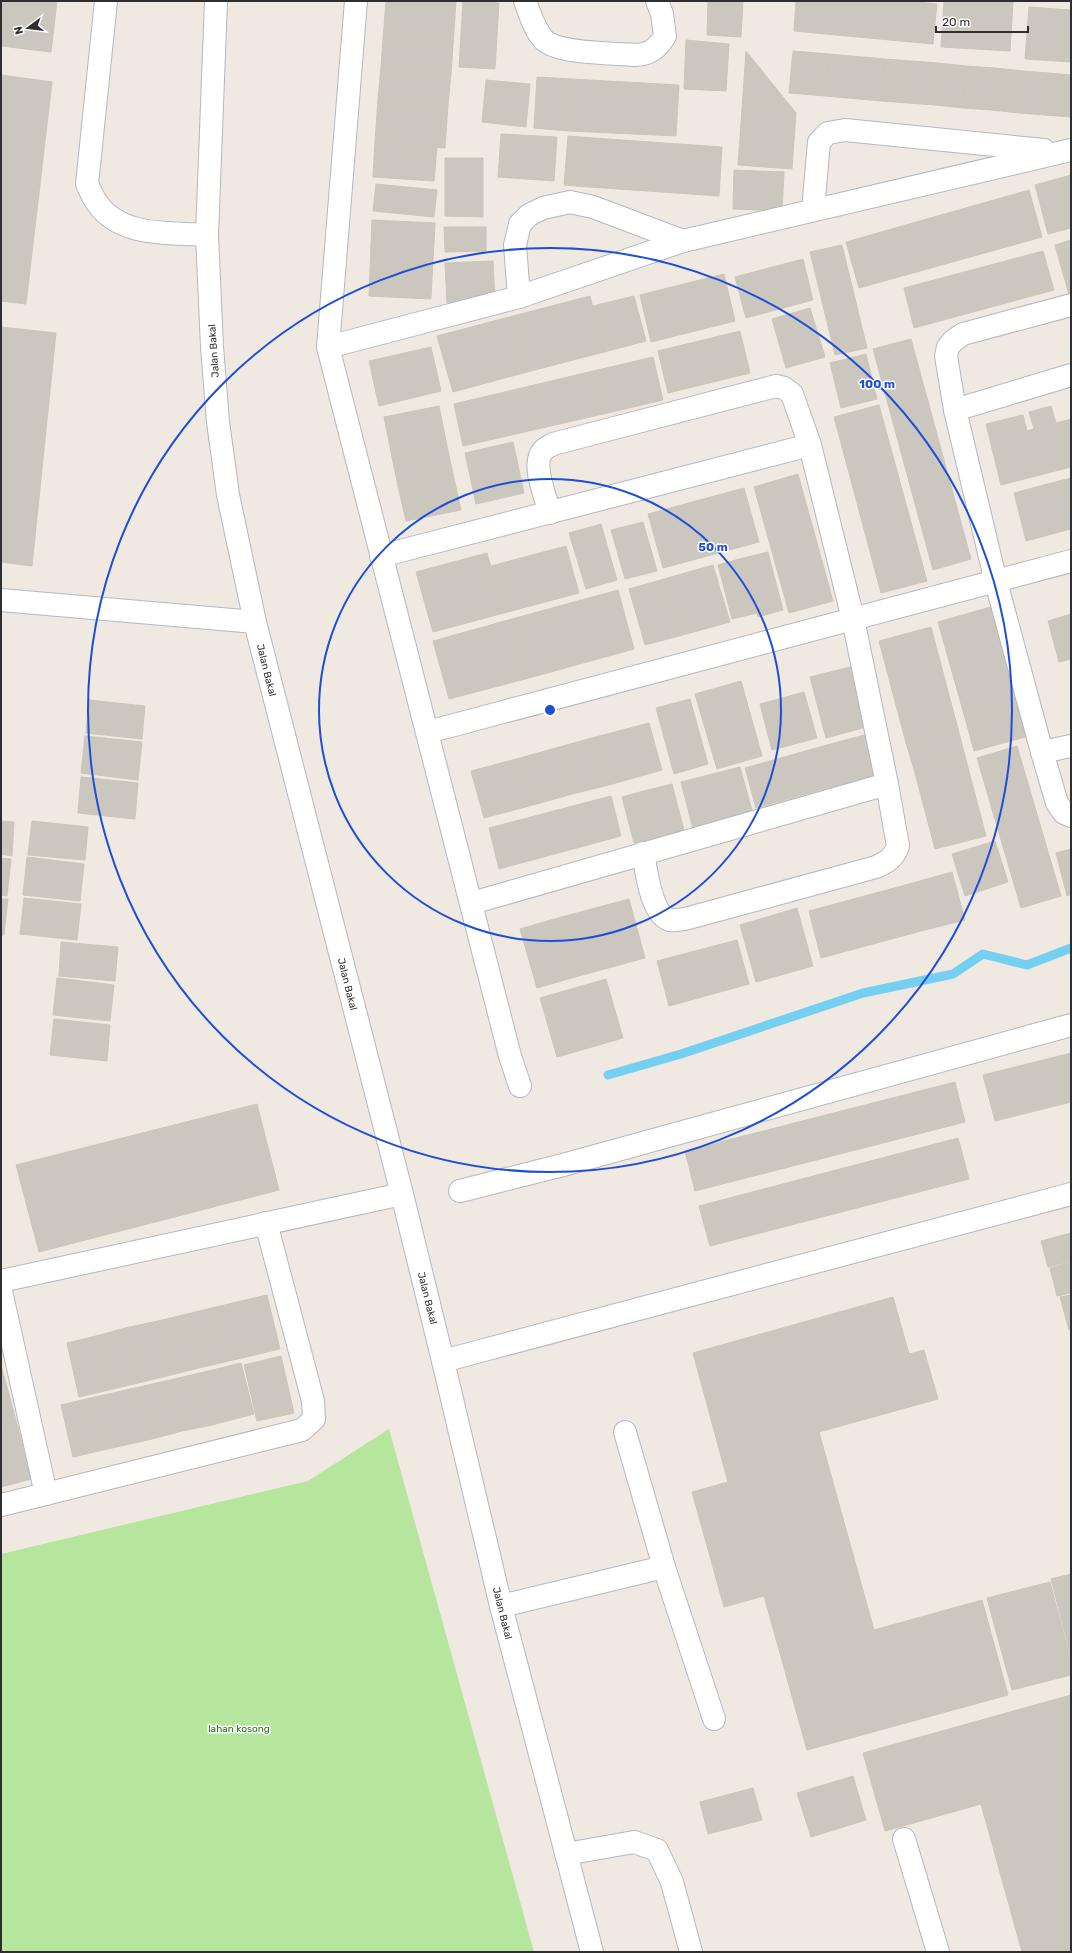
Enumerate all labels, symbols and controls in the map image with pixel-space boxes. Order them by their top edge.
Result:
north arrow [8,8,48,48]
scale bar [936,8,1028,34]
text: 20 m [942,15,970,29]
text: N [11,25,26,36]
street label: Jalan Bakal [206,324,222,378]
text: 100 m [859,377,895,391]
text: 50 m [698,540,728,554]
street label: Jalan Bakal [254,643,278,698]
centre of rings [543,703,557,717]
street label: Jalan Bakal [335,957,359,1012]
street label: Jalan Bakal [415,1271,439,1326]
street label: Jalan Bakal [490,1586,514,1641]
park label: lahan kosong [208,1723,270,1735]

